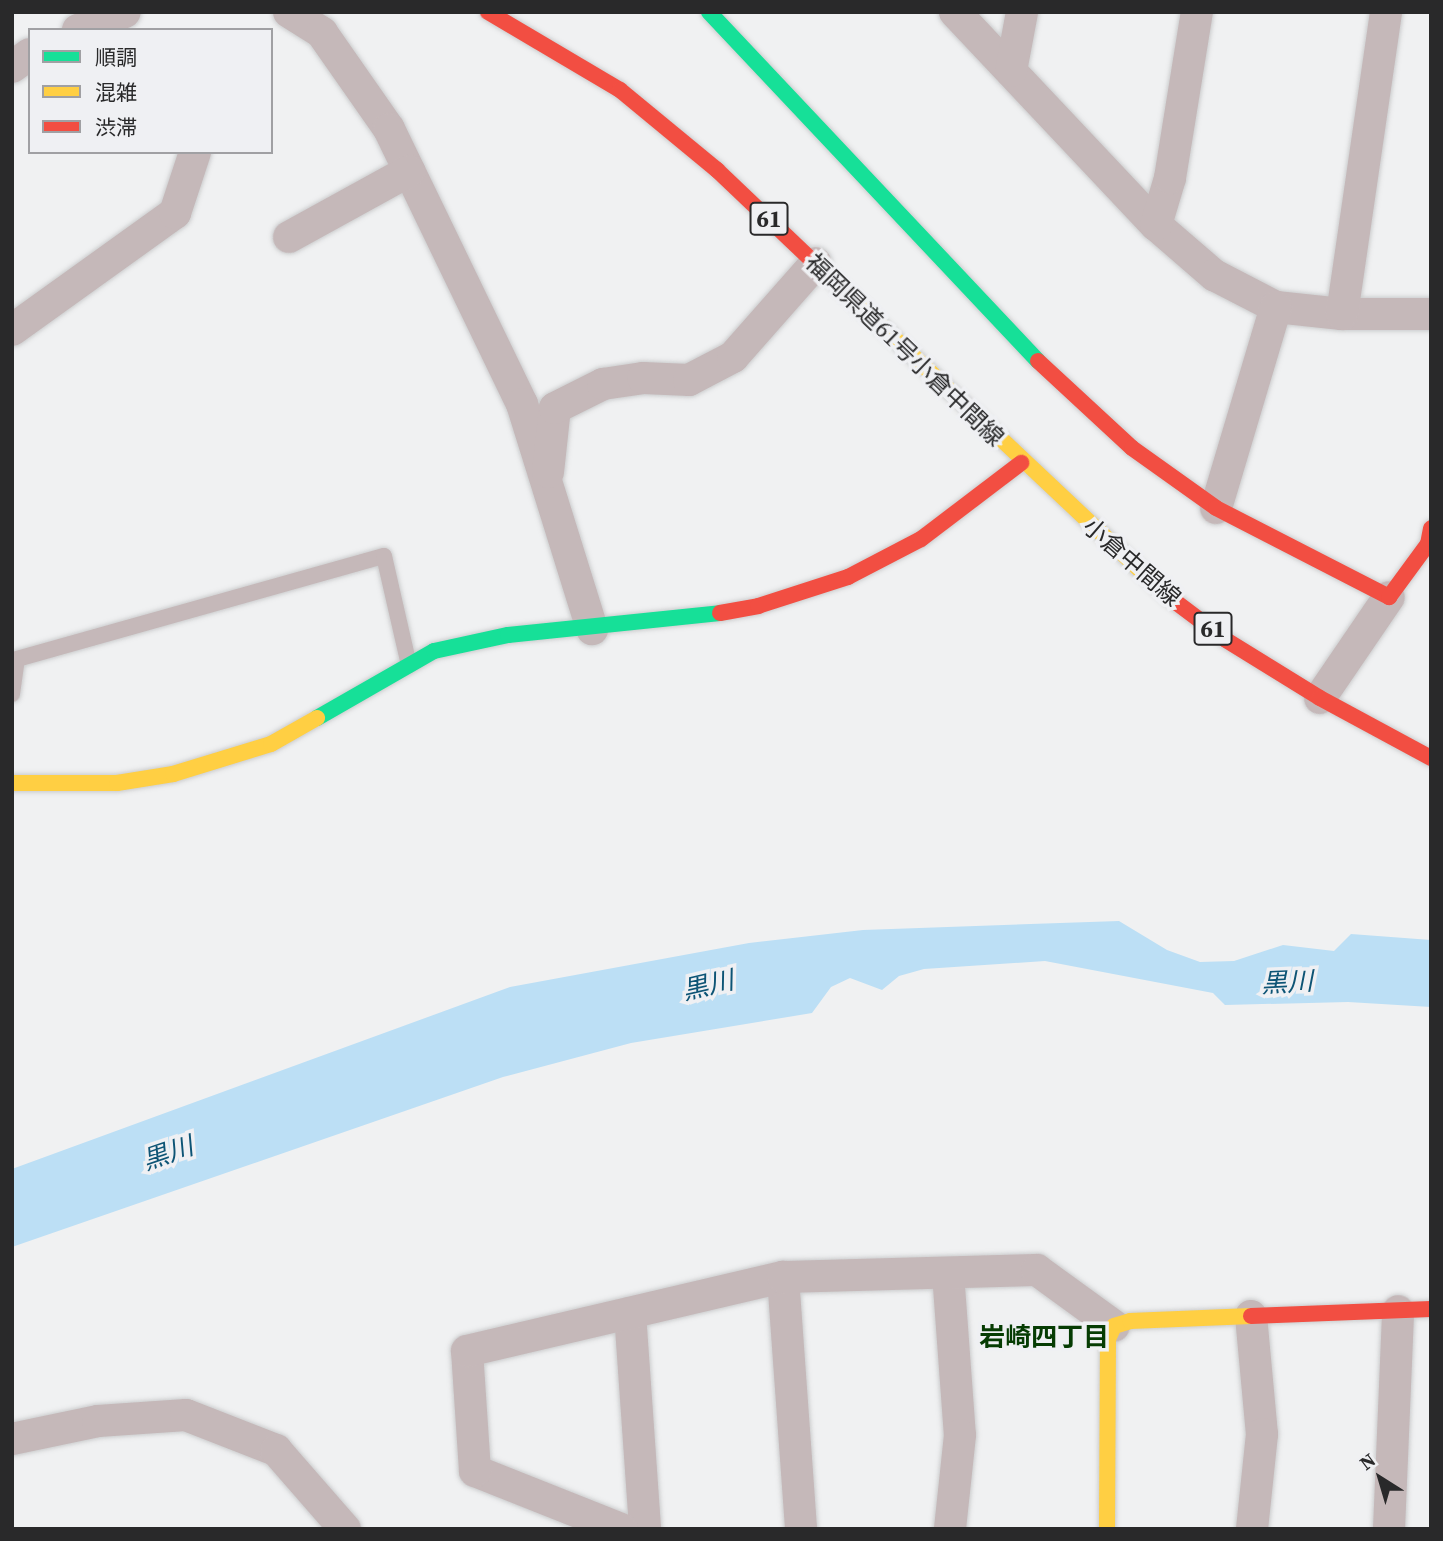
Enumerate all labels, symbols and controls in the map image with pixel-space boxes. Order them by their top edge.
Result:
legend [28,28,273,154]
text: 順調 [95,43,137,72]
text: 混雑 [95,78,137,107]
text: 渋滞 [95,113,137,142]
road number: 61 [748,200,790,238]
street label: 福岡県道61号小倉中間線 [800,248,1010,452]
street label: 小倉中間線 [1077,512,1187,612]
road number: 61 [1192,610,1234,649]
water label: 黒川 [679,965,737,1007]
water label: 黒川 [1260,966,1314,1000]
water label: 黒川 [138,1131,198,1177]
district label: 岩崎四丁目 [979,1322,1109,1354]
north arrow [1345,1443,1415,1513]
text: N [1354,1447,1381,1476]

